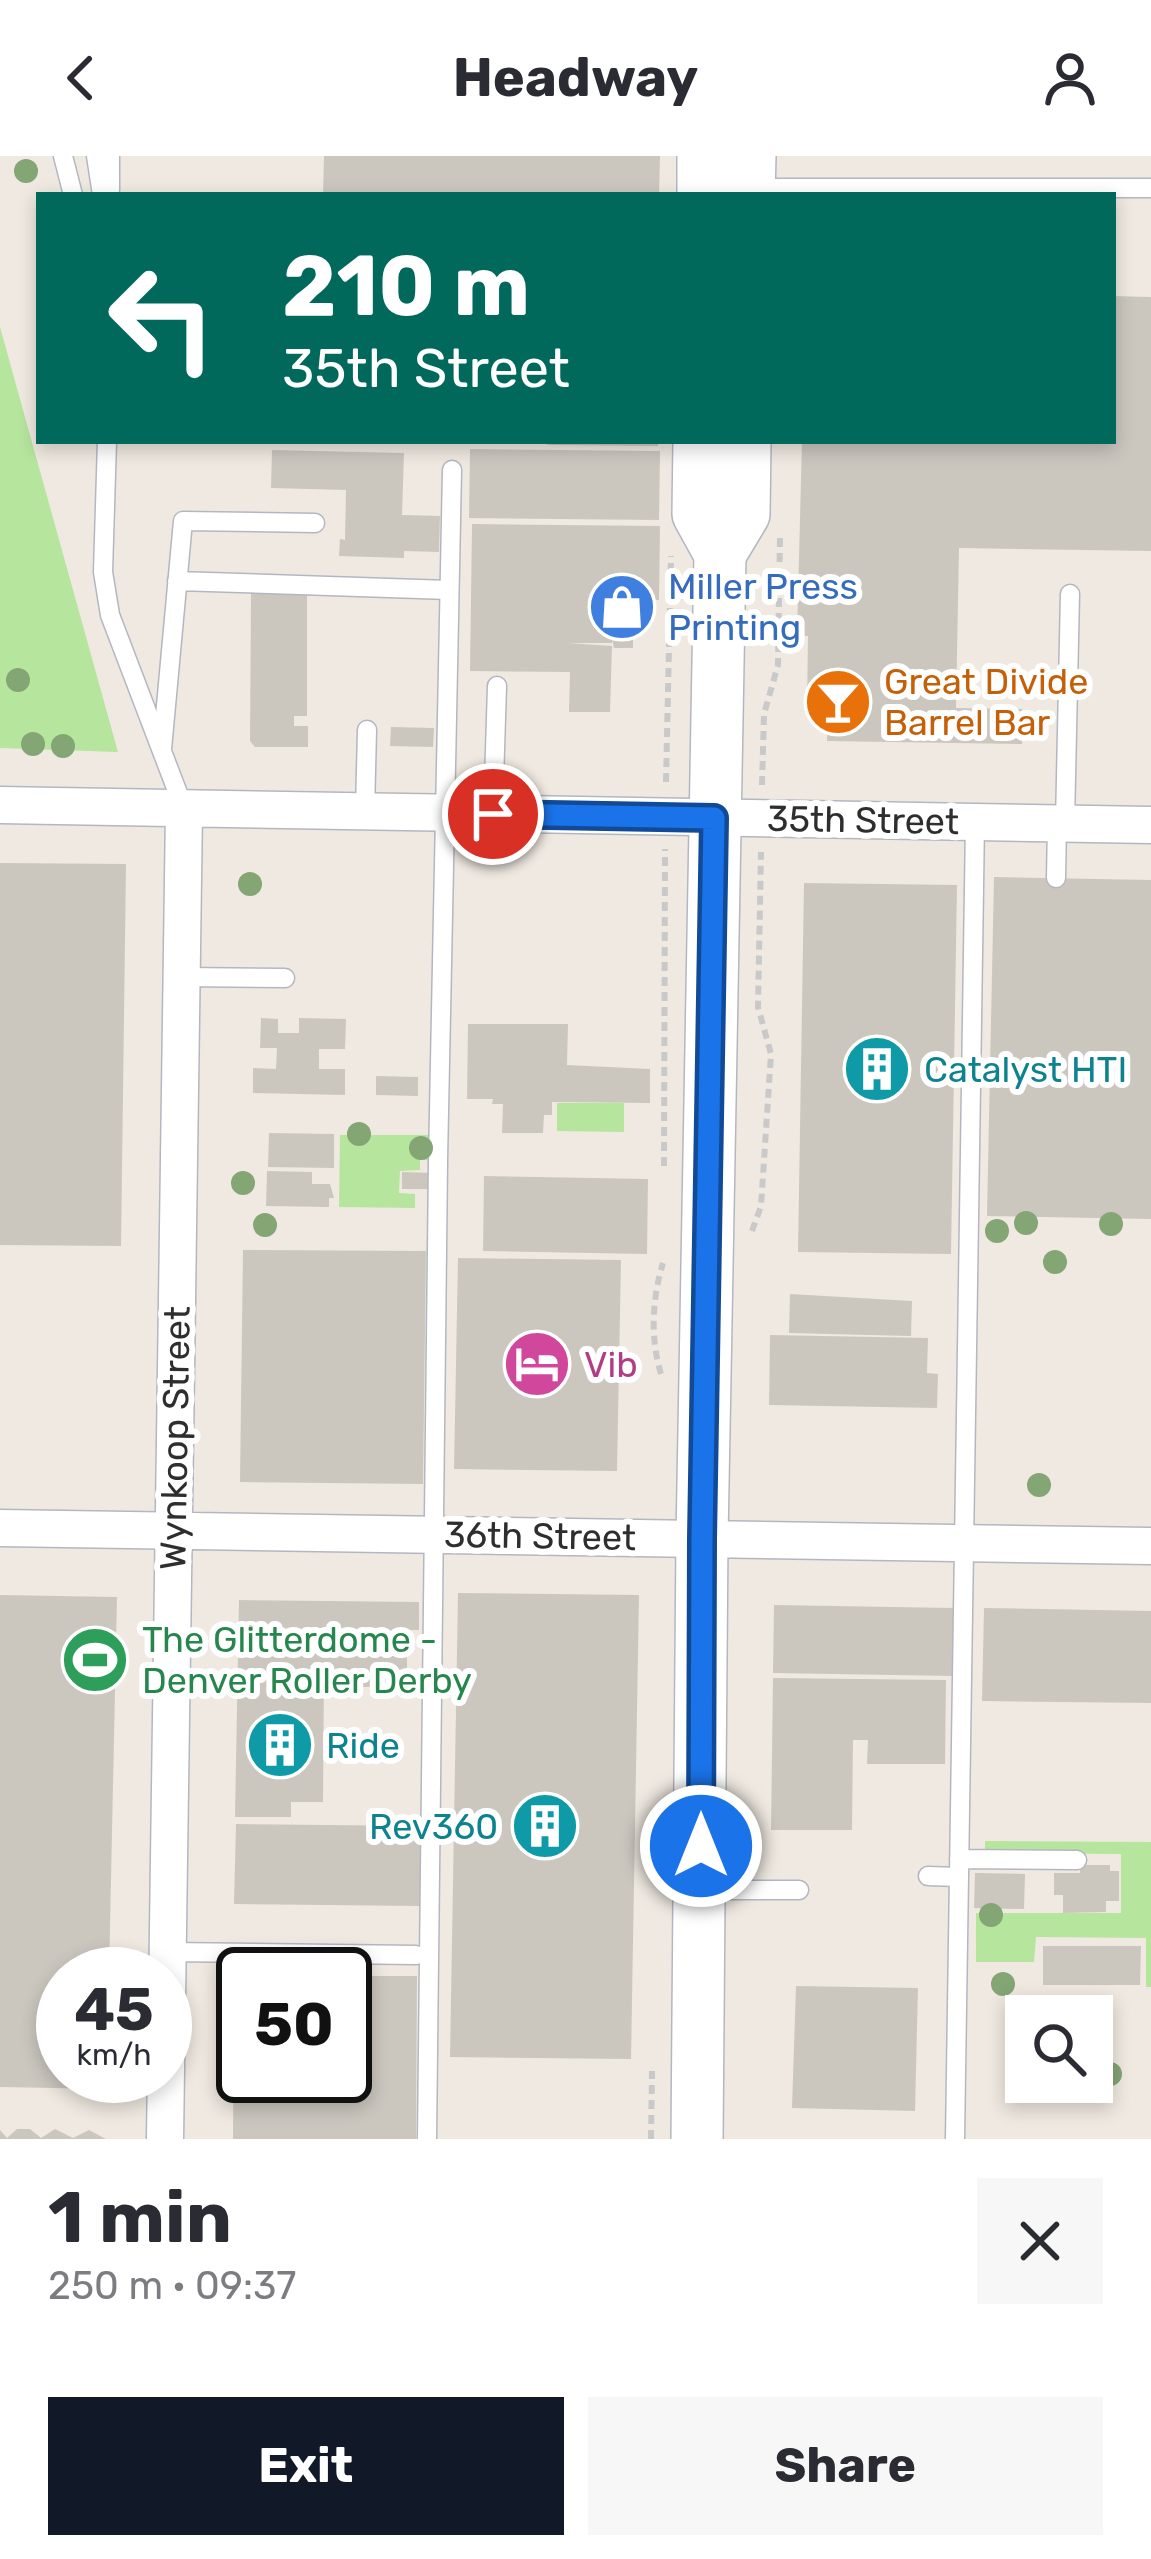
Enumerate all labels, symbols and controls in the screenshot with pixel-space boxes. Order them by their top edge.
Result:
icon: back [48,45,114,111]
icon: person [1037,45,1103,111]
text: Headway [453,46,698,110]
text: 210 m [282,236,530,336]
icon: left [84,240,240,396]
text: 35th Street [282,337,570,401]
place label: Miller Press Printing [668,565,858,649]
shop icon: Miller Press Printing [587,572,657,642]
place label: Great Divide Barrel Bar [884,660,1088,744]
bar icon: Great Divide Barrel Bar [803,667,873,737]
pin [442,763,544,865]
icon: arrive [460,781,526,847]
street label: 35th Street [767,797,959,843]
building icon: Catalyst HTI [842,1034,912,1104]
place label: Catalyst HTI [924,1048,1127,1091]
street label: Wynkoop Street [151,1306,199,1570]
hotel icon: Vib [502,1329,572,1399]
place label: Vib [584,1343,638,1386]
street label: 36th Street [444,1513,636,1559]
place label: The Glitterdome - Denver Roller Derby [142,1618,472,1702]
sports icon: The Glitterdome - Denver Roller Derby [60,1625,130,1695]
building icon: Ride [245,1710,315,1780]
place label: Ride [326,1724,400,1767]
position arrow [638,1783,764,1909]
building icon: Rev360 [510,1791,580,1861]
place label: Rev360 [369,1805,498,1848]
speed limit sign: 50 [216,1947,372,2103]
text: 45 [74,1974,154,2045]
map controls [1005,1995,1113,2103]
button: search [1005,1995,1113,2103]
text: km/h [77,2037,151,2073]
text: 1 min [48,2175,232,2260]
button: close [977,2178,1103,2304]
text: 250 m · 09:37 [48,2263,296,2309]
button: Exit [48,2397,564,2535]
button: Share [588,2397,1103,2535]

